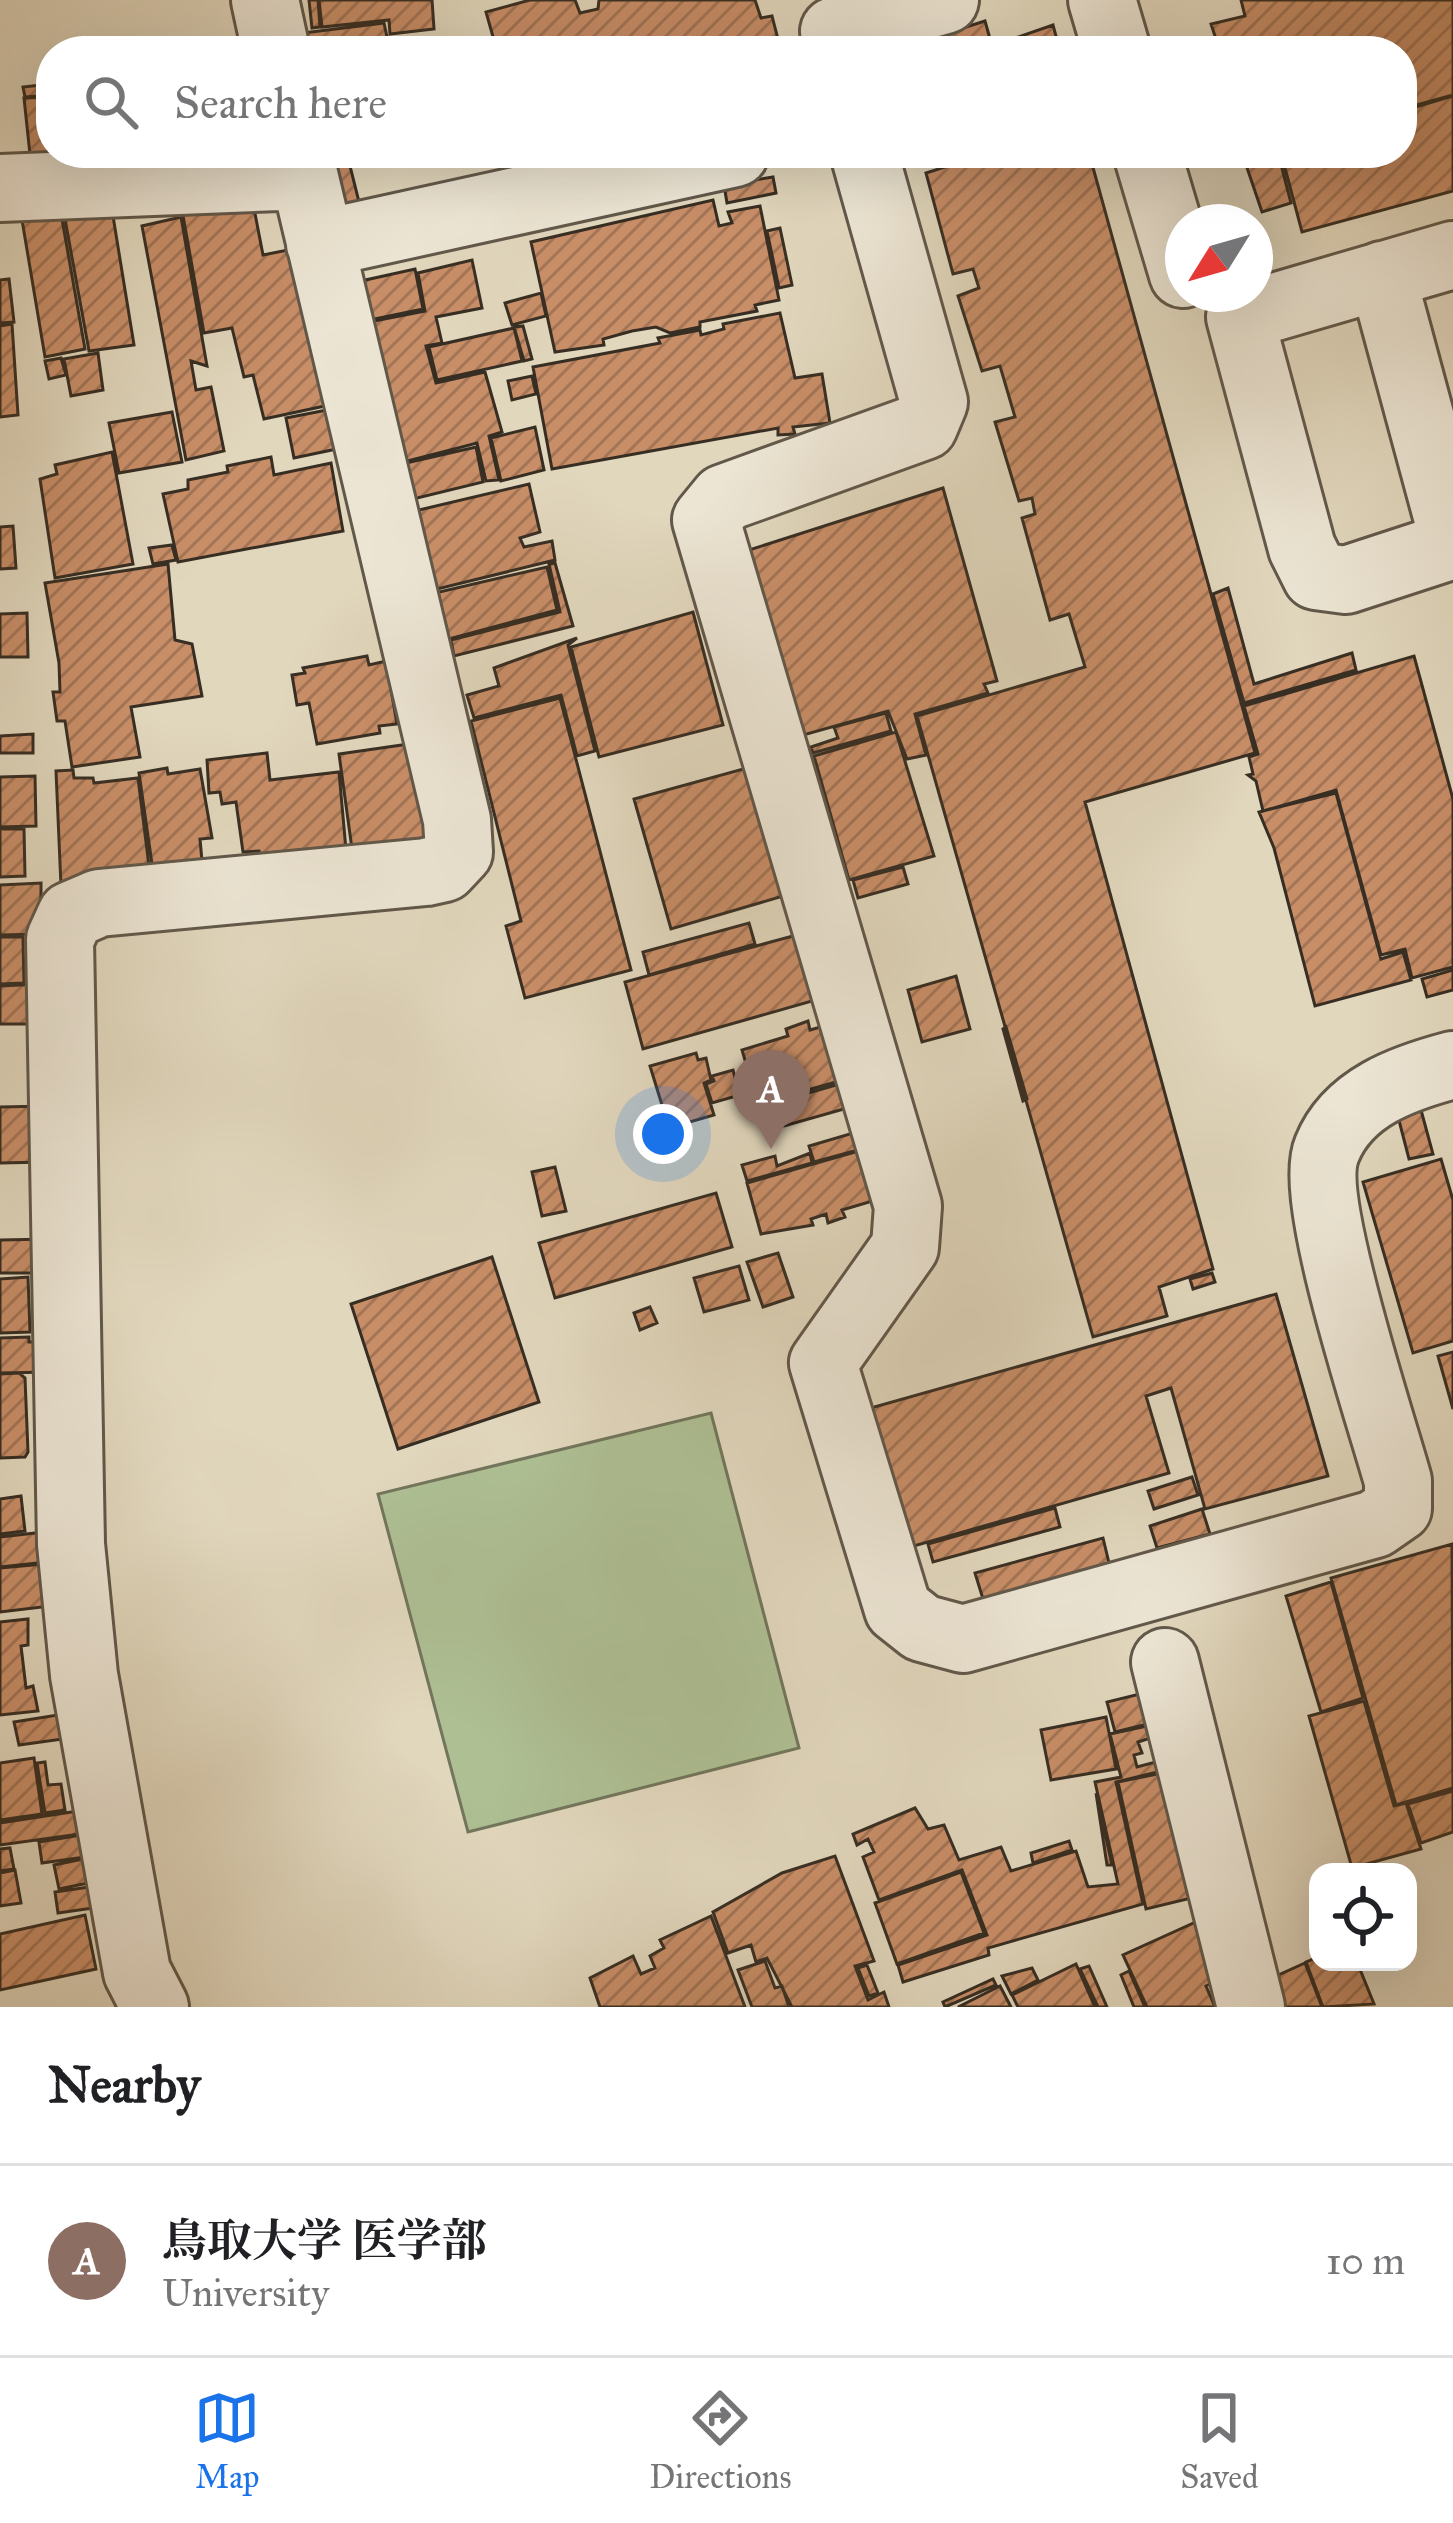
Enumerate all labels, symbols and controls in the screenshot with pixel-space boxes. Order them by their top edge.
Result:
search box [36,36,1417,168]
icon: search [78,69,144,135]
text: Search here [174,75,387,130]
north arrow [1165,204,1273,312]
pin: A [732,1050,810,1149]
your location [633,1104,693,1164]
map controls [1309,1863,1417,1971]
button: locate [1309,1863,1417,1971]
text: Nearby [48,2054,200,2116]
text: 鳥取大学 医学部 [162,2213,487,2268]
text: A [74,2237,100,2285]
text: 10 m [1326,2237,1405,2285]
text: University [162,2269,329,2317]
tab: Map [194,2385,260,2497]
tab: Directions [649,2385,791,2497]
tab: Saved [1180,2385,1259,2497]

